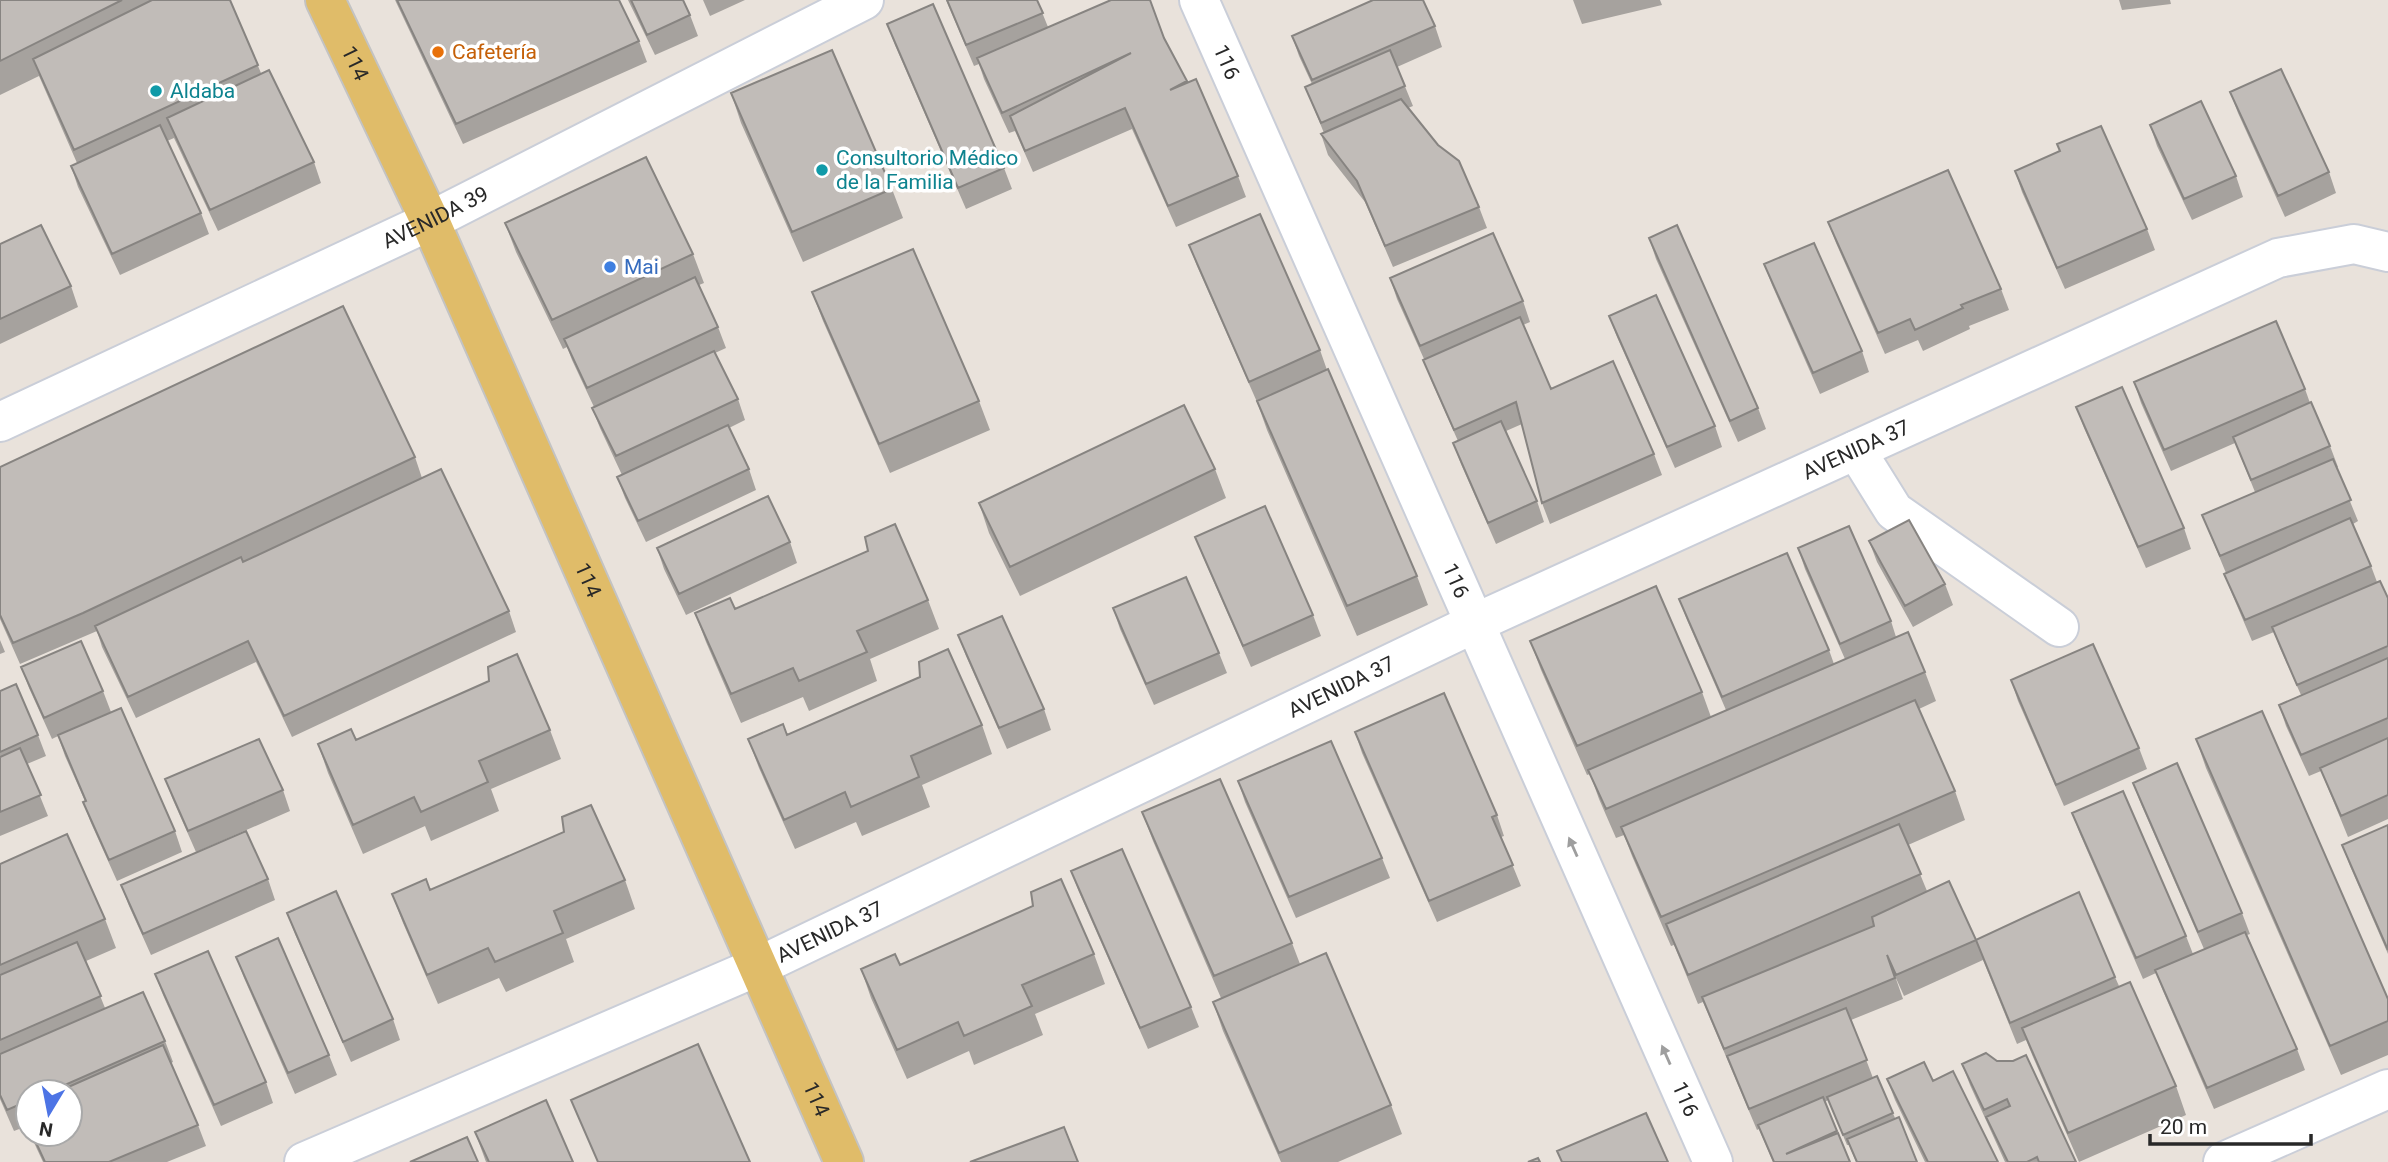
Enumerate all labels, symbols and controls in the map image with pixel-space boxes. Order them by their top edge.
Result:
place label: Cafetería [452,40,537,64]
street label: 116 [1208,41,1245,83]
street label: 114 [337,42,374,85]
marker: Cafetería [430,44,446,60]
place label: Aldaba [170,79,235,103]
marker: Aldaba [148,83,164,99]
place label: Consultorio Médico de la Familia [836,146,1018,194]
marker: Consultorio Médico de la Familia [814,162,830,178]
street label: AVENIDA 39 [379,181,492,254]
place label: Mai [624,255,659,279]
marker: Mai [602,259,618,275]
street label: AVENIDA 37 [1799,415,1913,485]
street label: 114 [570,559,606,601]
street label: 116 [1438,560,1474,602]
street label: AVENIDA 37 [1284,651,1398,723]
one-way arrow [1567,837,1579,857]
street label: AVENIDA 37 [773,896,887,968]
one-way arrow [1660,1045,1672,1065]
north arrow [14,1078,84,1148]
street label: 114 [798,1078,835,1120]
street label: 116 [1667,1078,1703,1120]
scale bar [2150,1102,2311,1146]
text: 20 m [2160,1115,2207,1139]
text: N [38,1117,55,1142]

